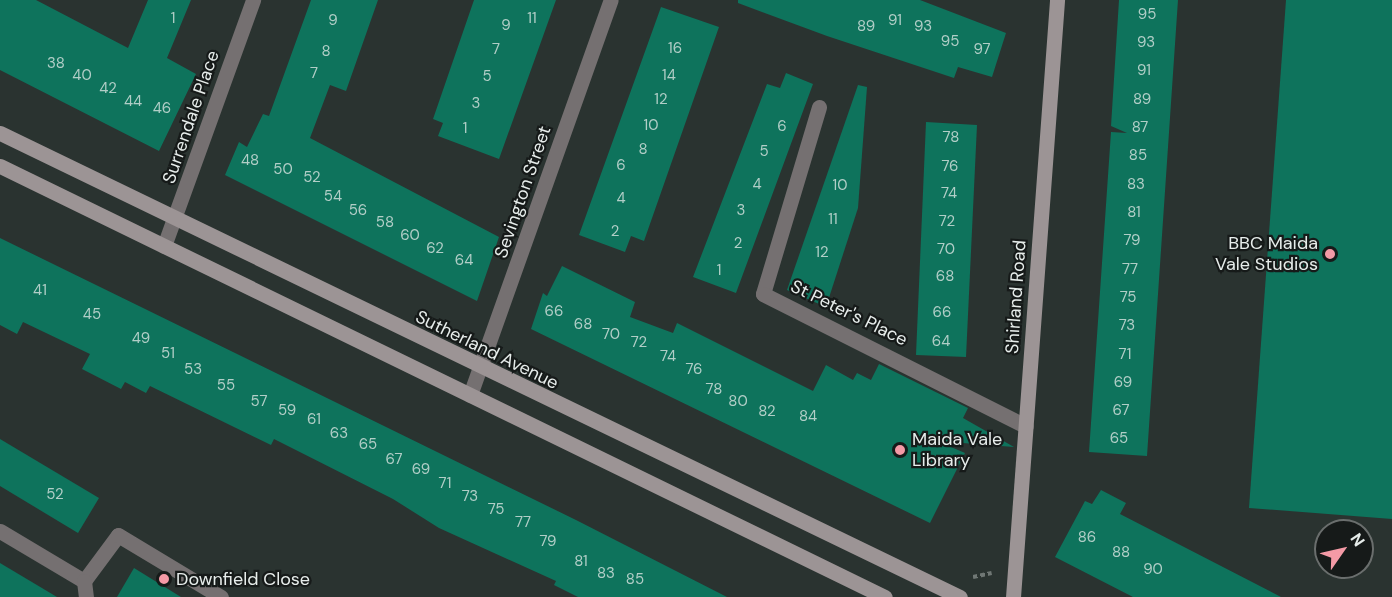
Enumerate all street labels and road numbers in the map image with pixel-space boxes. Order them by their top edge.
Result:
street label: Surrendale Place [158,48,224,186]
street label: Sevington Street [490,123,556,261]
street label: Shirland Road [1001,239,1031,355]
street label: St Peter's Place [787,275,911,351]
street label: Sutherland Avenue [412,306,562,394]

